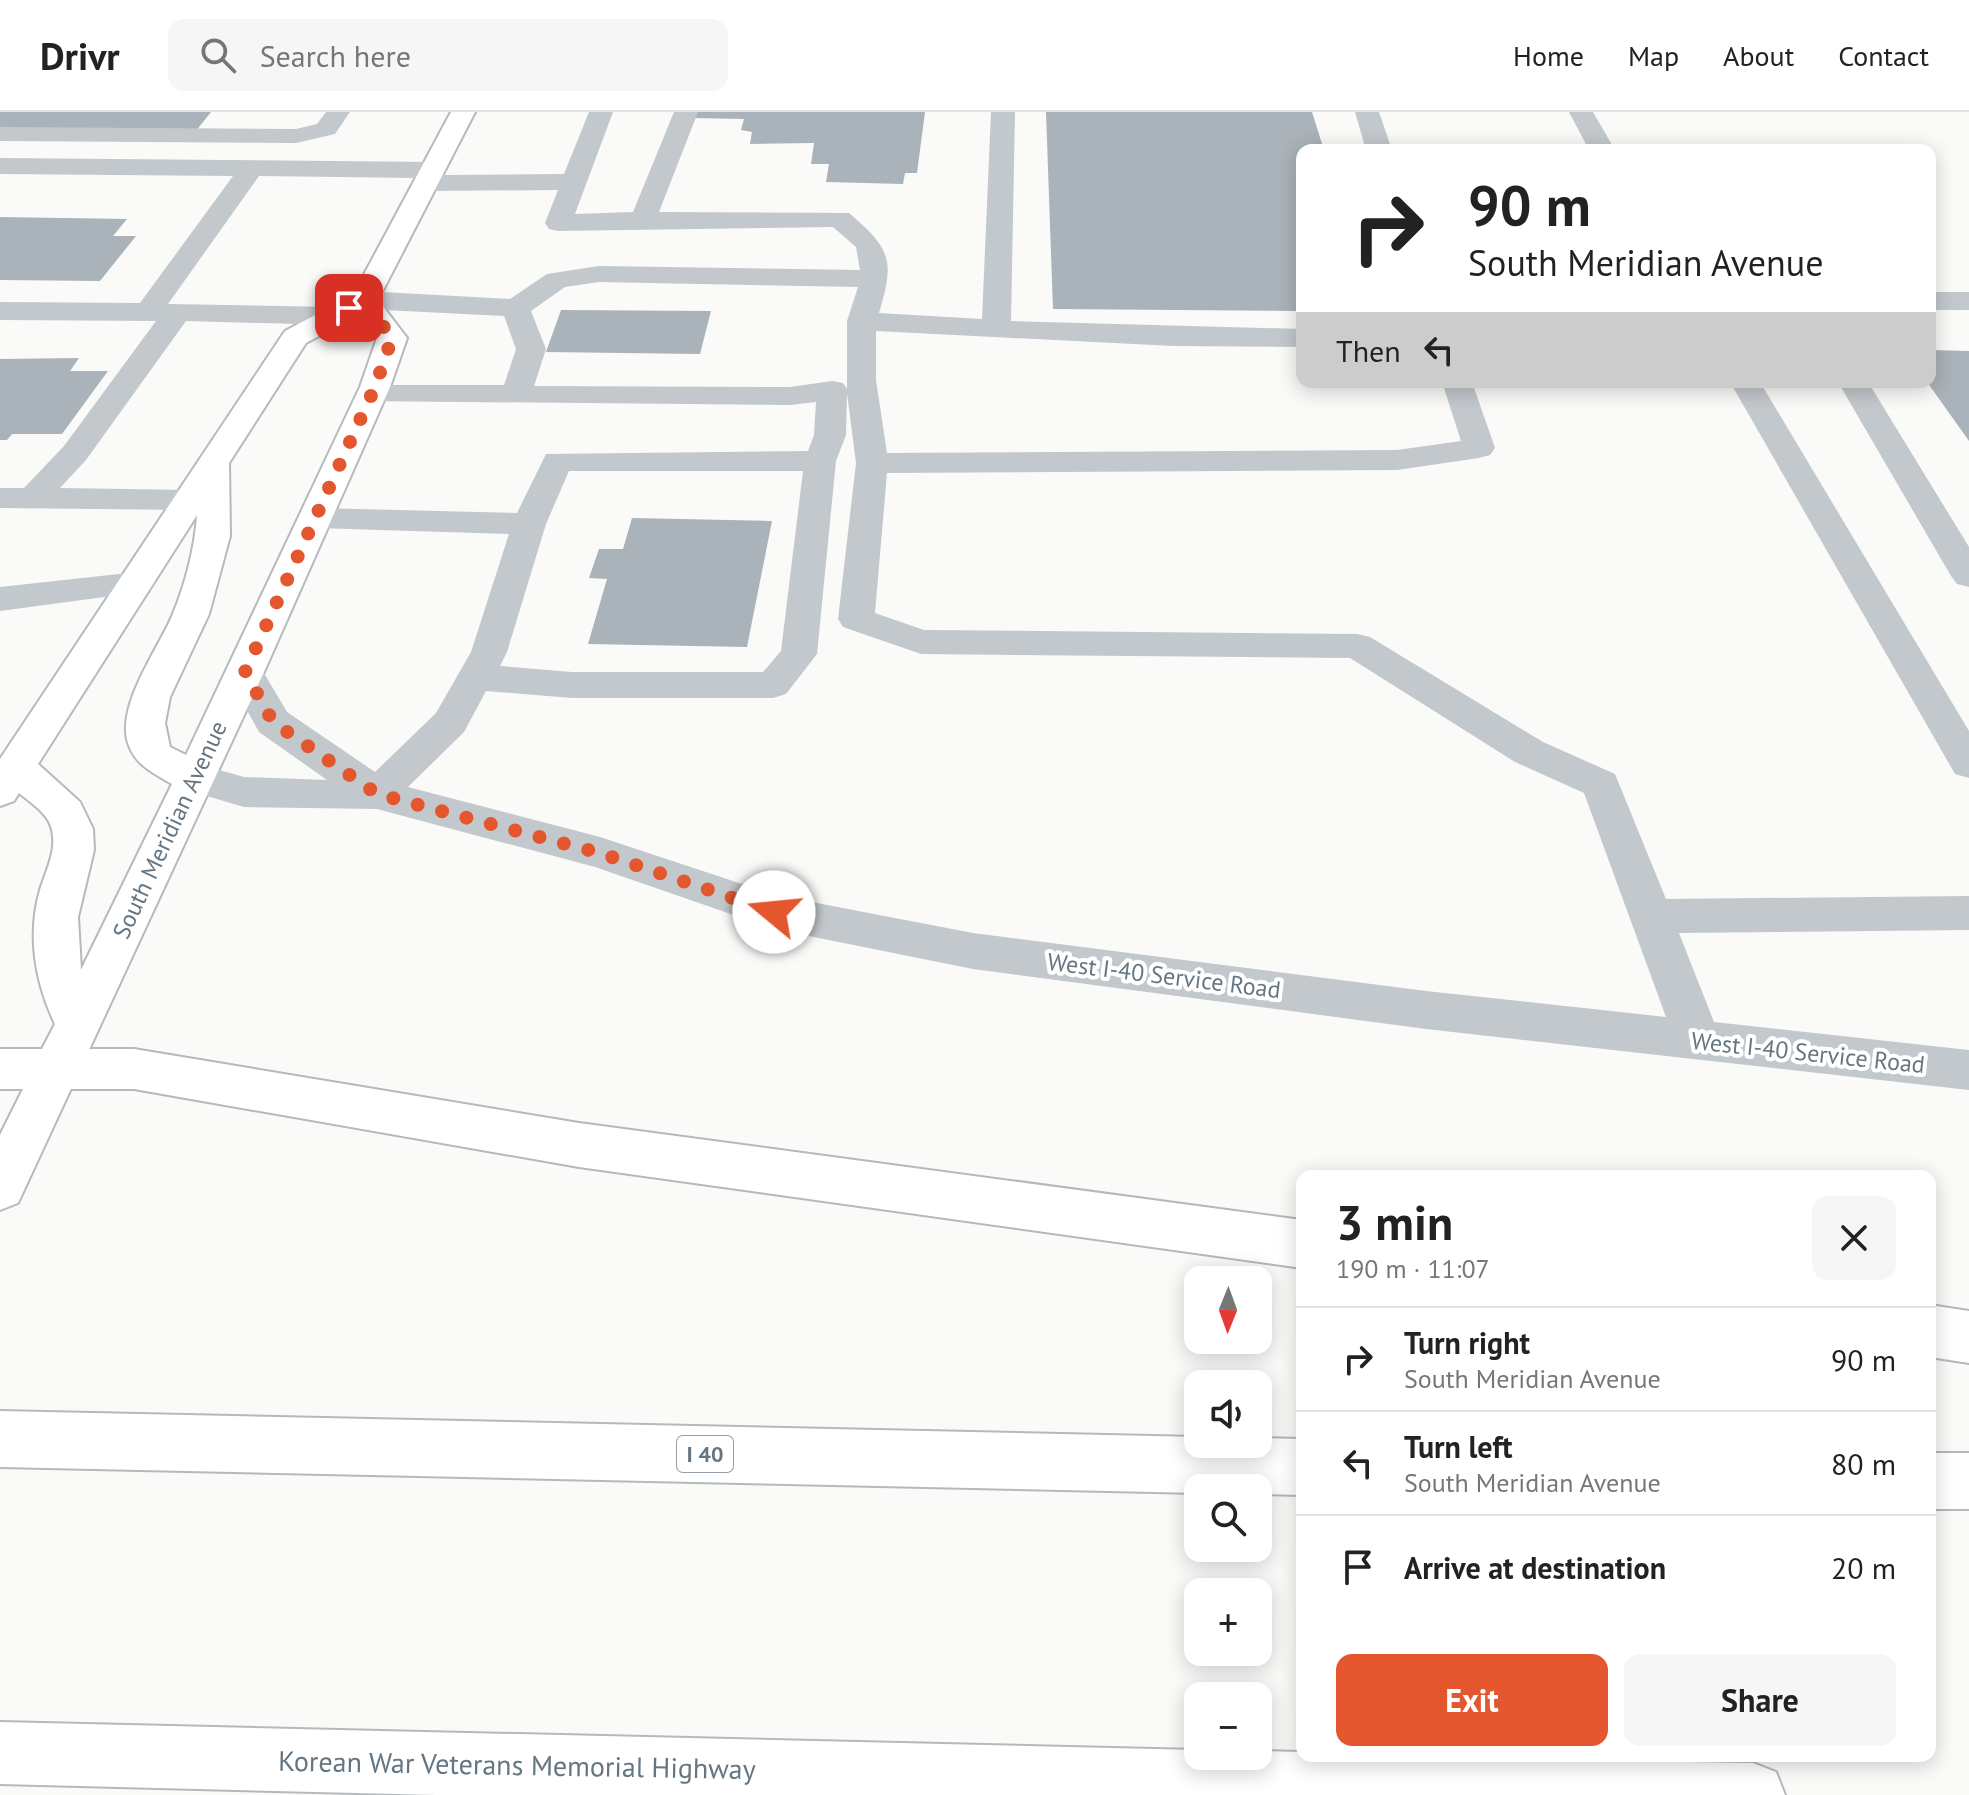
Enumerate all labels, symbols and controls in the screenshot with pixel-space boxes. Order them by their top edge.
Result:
search box [168,19,728,91]
text: Drivr [40,31,120,80]
icon: search [196,33,240,77]
text: Search here [260,36,411,75]
text: Home [1513,37,1584,74]
text: Map [1628,37,1679,74]
text: About [1723,37,1794,74]
text: Contact [1838,37,1929,74]
text: 90 m [1468,169,1591,241]
icon: right [1336,176,1440,280]
text: South Meridian Avenue [1468,239,1823,286]
pin [315,274,383,342]
icon: arrive [327,286,371,330]
icon: left [1417,328,1461,372]
text: Then [1336,331,1401,370]
street label: South Meridian Avenue [105,716,234,944]
position arrow [732,870,816,954]
street label: West I-40 Service Road [1046,946,1282,1005]
street label: West I-40 Service Road [1690,1025,1926,1080]
text: 3 min [1336,1191,1453,1253]
button: close [1812,1196,1896,1280]
text: 190 m · 11:07 [1336,1252,1490,1285]
north arrow [1184,1266,1272,1354]
map controls [1184,1266,1272,1770]
text: Turn right [1404,1323,1530,1362]
icon: right [1336,1337,1380,1381]
text: 90 m [1831,1340,1896,1379]
text: South Meridian Avenue [1404,1362,1661,1395]
button: sound [1184,1370,1272,1458]
text: Turn left [1404,1427,1512,1466]
road number: I 40 [677,1436,733,1472]
icon: left [1336,1441,1380,1485]
text: 80 m [1831,1444,1896,1483]
text: South Meridian Avenue [1404,1466,1661,1499]
button: search [1184,1474,1272,1562]
icon: arrive [1336,1545,1380,1589]
text: Arrive at destination [1404,1548,1666,1587]
text: 20 m [1831,1548,1896,1587]
button: + [1184,1578,1272,1666]
button: Exit [1336,1654,1608,1746]
button: Share [1624,1654,1896,1746]
button: − [1184,1682,1272,1770]
street label: Korean War Veterans Memorial Highway [278,1742,756,1787]

